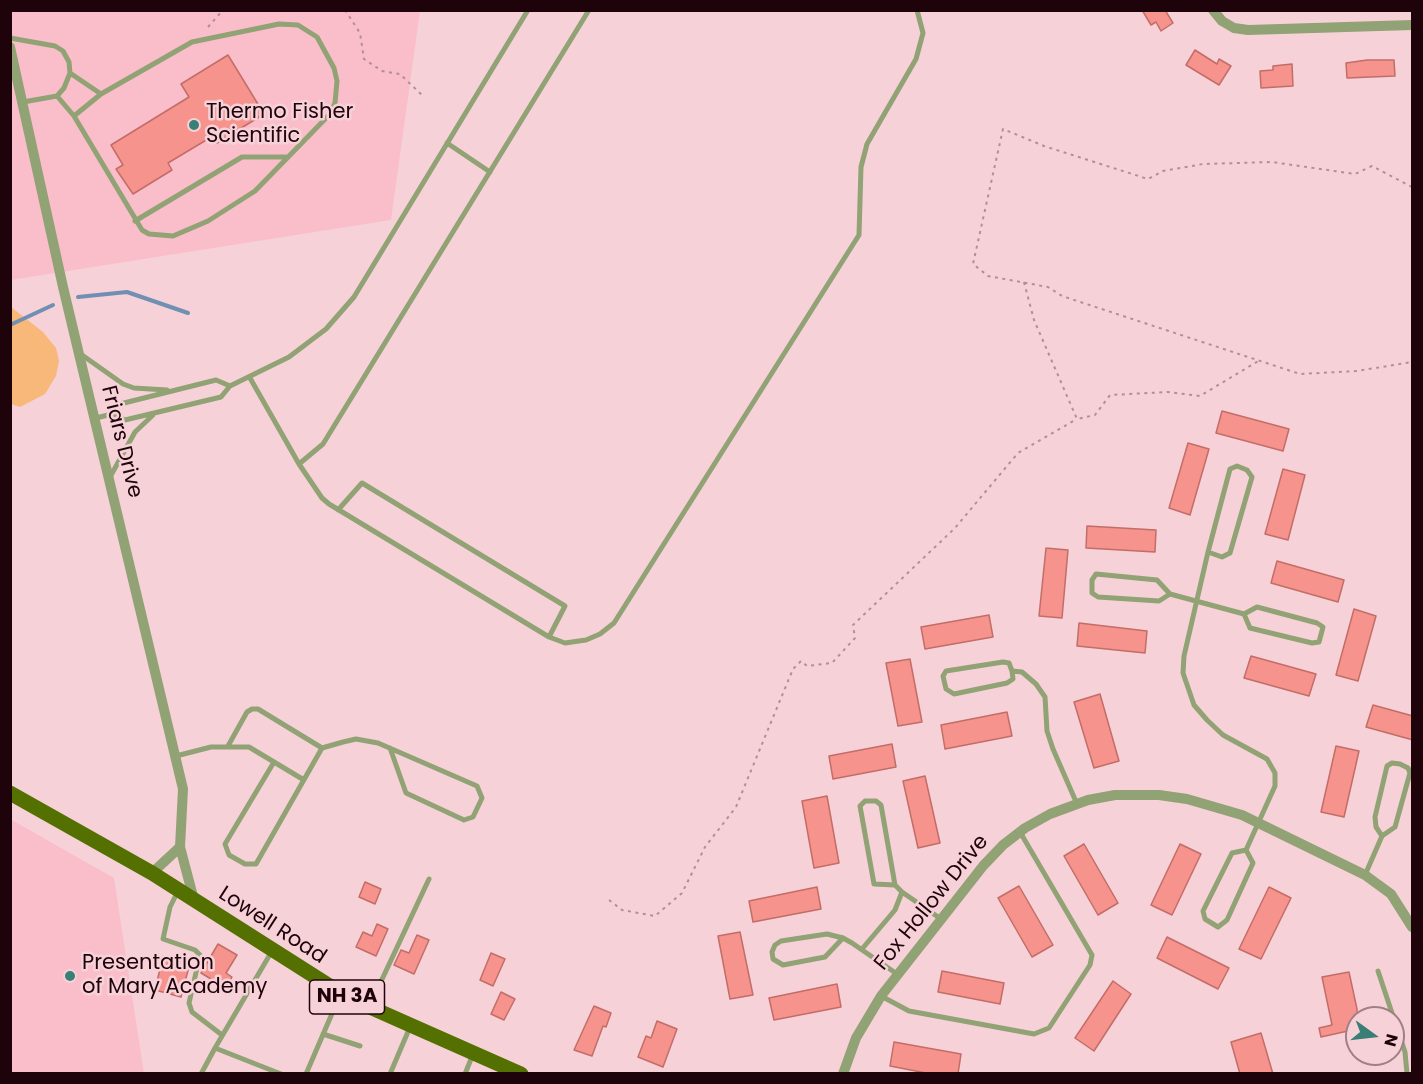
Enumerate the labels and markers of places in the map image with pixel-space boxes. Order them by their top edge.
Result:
place label: Thermo Fisher Scientific [206,100,353,150]
marker: Thermo Fisher Scientific [187,118,201,132]
place label: Presentation of Mary Academy [82,951,267,1001]
marker: Presentation of Mary Academy [63,969,77,983]

